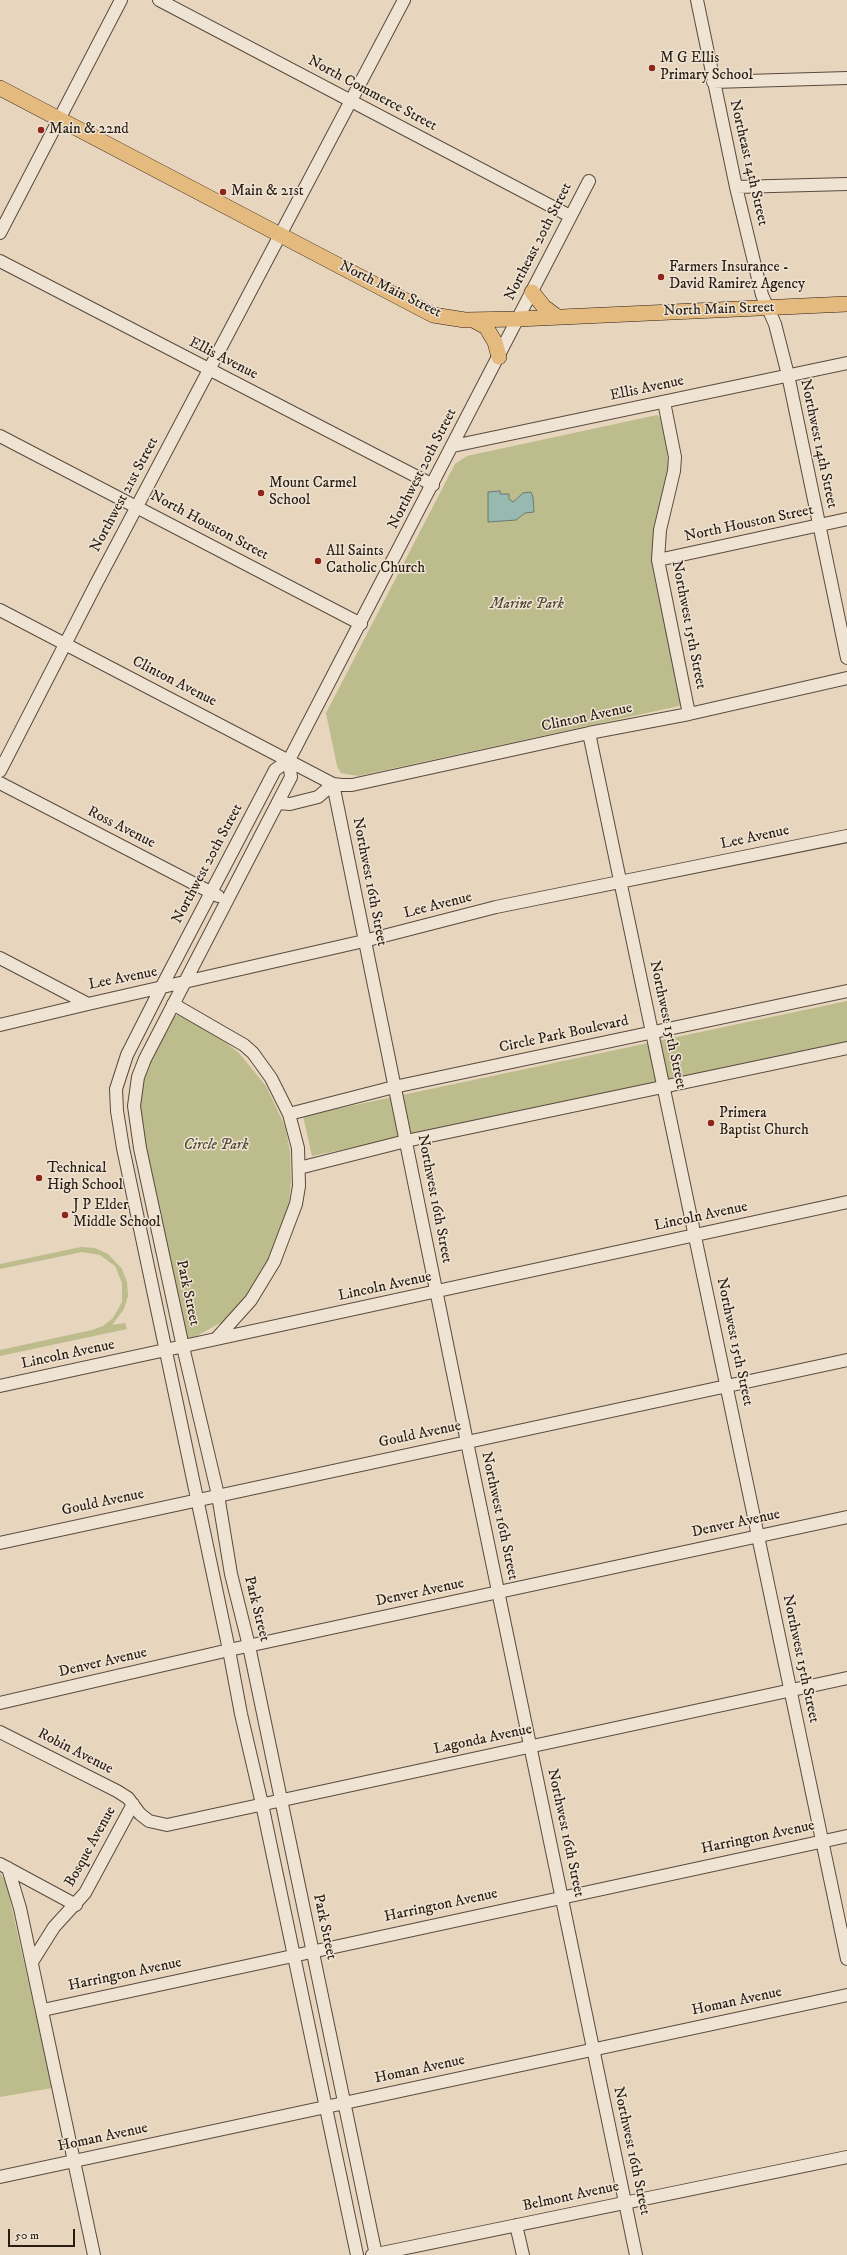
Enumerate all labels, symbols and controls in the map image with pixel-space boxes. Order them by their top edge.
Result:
place label: M G Ellis Primary School [660,50,753,85]
street label: North Commerce Street [304,52,440,136]
marker: M G Ellis Primary School [647,63,657,73]
street label: Northeast 14th Street [725,98,771,228]
place label: Main & 22nd [49,121,129,139]
marker: Main & 22nd [36,125,46,135]
street label: Northeast 20th Street [502,180,576,304]
place label: Main & 21st [231,183,303,201]
marker: Main & 21st [218,187,228,197]
street label: North Main Street [336,258,444,322]
place label: Farmers Insurance - David Ramirez Agency [669,259,805,294]
marker: Farmers Insurance - David Ramirez Agency [656,272,666,282]
street label: North Main Street [663,299,775,321]
street label: Ellis Avenue [186,334,260,384]
street label: Ellis Avenue [608,372,686,406]
street label: Northwest 14th Street [796,378,840,510]
street label: Northwest 20th Street [385,406,461,532]
street label: Northwest 21st Street [87,434,163,556]
place label: Mount Carmel School [269,475,357,510]
street label: North Houston Street [147,487,271,565]
marker: Mount Carmel School [256,488,266,498]
street label: North Houston Street [683,502,815,546]
place label: All Saints Catholic Church [326,543,425,578]
marker: All Saints Catholic Church [313,556,323,566]
street label: Northwest 15th Street [667,559,709,691]
park label: Marine Park [490,596,564,614]
street label: Clinton Avenue [129,653,219,711]
street label: Clinton Avenue [540,700,634,736]
street label: Northwest 20th Street [169,801,247,927]
street label: Ross Avenue [84,803,158,853]
street label: Northwest 16th Street [348,816,390,948]
street label: Lee Avenue [719,822,791,854]
street label: Lee Avenue [402,889,474,923]
street label: Northwest 15th Street [645,959,689,1091]
street label: Lee Avenue [87,964,159,994]
street label: Circle Park Boulevard [498,1013,630,1057]
place label: Primera Baptist Church [719,1105,809,1140]
marker: Primera Baptist Church [706,1118,716,1128]
street label: Northwest 16th Street [413,1133,455,1265]
park label: Circle Park [184,1137,248,1155]
place label: Technical High School [47,1160,123,1195]
marker: Technical High School [34,1173,44,1183]
place label: J P Elder Middle School [73,1197,161,1232]
street label: Lincoln Avenue [653,1198,749,1236]
marker: J P Elder Middle School [60,1210,70,1220]
street label: Park Street [171,1258,203,1328]
street label: Lincoln Avenue [337,1268,433,1306]
street label: Northwest 15th Street [712,1276,756,1408]
street label: Lincoln Avenue [20,1336,116,1374]
street label: Gould Avenue [377,1418,463,1452]
street label: Northwest 16th Street [477,1450,521,1582]
street label: Gould Avenue [60,1486,146,1520]
street label: Denver Avenue [690,1506,782,1542]
street label: Park Street [239,1574,273,1644]
street label: Denver Avenue [374,1575,466,1611]
street label: Northwest 15th Street [778,1593,822,1725]
street label: Denver Avenue [57,1644,149,1682]
street label: Lagonda Avenue [432,1721,534,1759]
street label: Robin Avenue [34,1725,116,1779]
street label: Northwest 16th Street [543,1767,587,1899]
street label: Bosque Avenue [62,1804,120,1890]
street label: Harrington Avenue [700,1817,816,1859]
street label: Harrington Avenue [383,1885,499,1927]
street label: Park Street [308,1892,340,1962]
street label: Harrington Avenue [67,1954,183,1996]
street label: Homan Avenue [690,1984,784,2020]
street label: Homan Avenue [373,2052,467,2088]
street label: Northwest 16th Street [609,2085,653,2217]
street label: Homan Avenue [56,2120,150,2156]
street label: Belmont Avenue [521,2178,621,2216]
scale bar [10,2221,77,2247]
text: 50 m [15,2228,39,2243]

